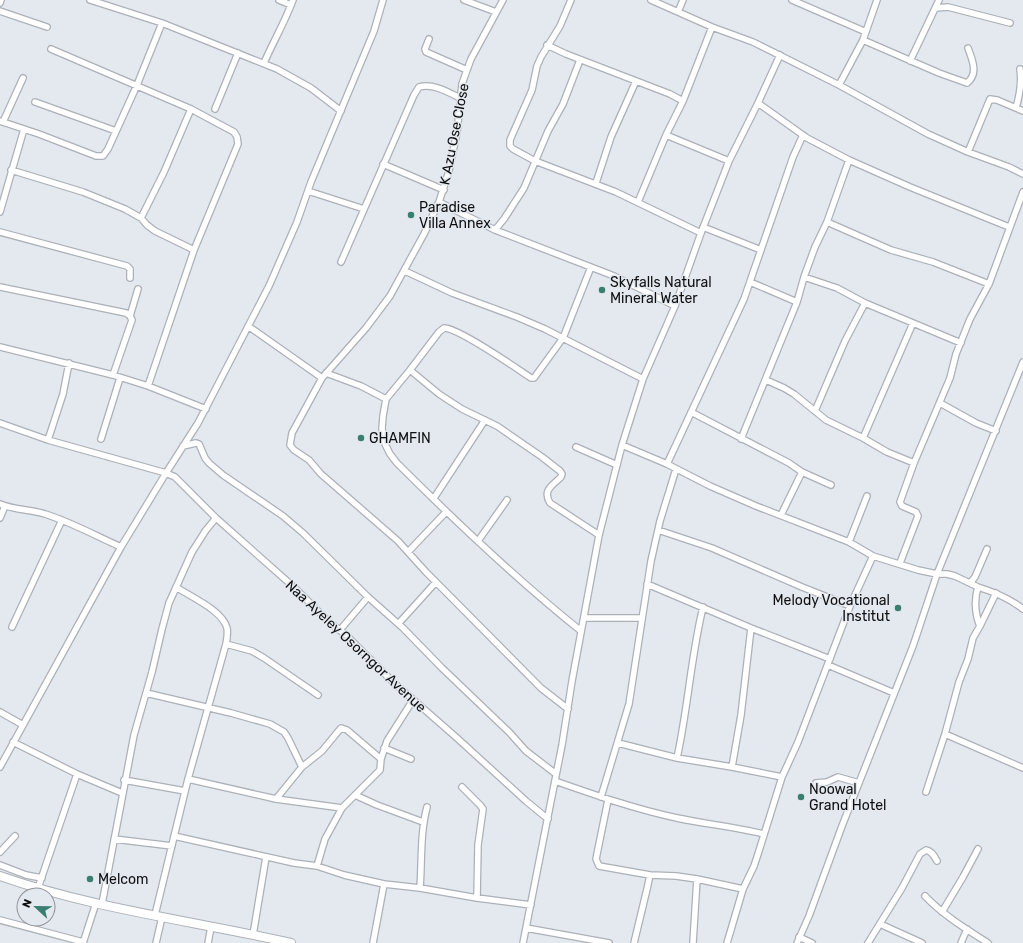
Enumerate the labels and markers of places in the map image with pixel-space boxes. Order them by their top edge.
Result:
place label: Paradise Villa Annex [419,199,491,232]
marker: Paradise Villa Annex [406,210,416,220]
place label: Skyfalls Natural Mineral Water [610,274,712,307]
marker: Skyfalls Natural Mineral Water [597,285,607,295]
place label: GHAMFIN [369,430,431,447]
marker: GHAMFIN [356,433,366,443]
place label: Melody Vocational Institut [772,592,891,625]
marker: Melody Vocational Institut [893,603,903,613]
place label: Noowal Grand Hotel [809,781,886,814]
marker: Noowal Grand Hotel [796,792,806,802]
place label: Melcom [98,871,149,888]
marker: Melcom [85,874,95,884]

